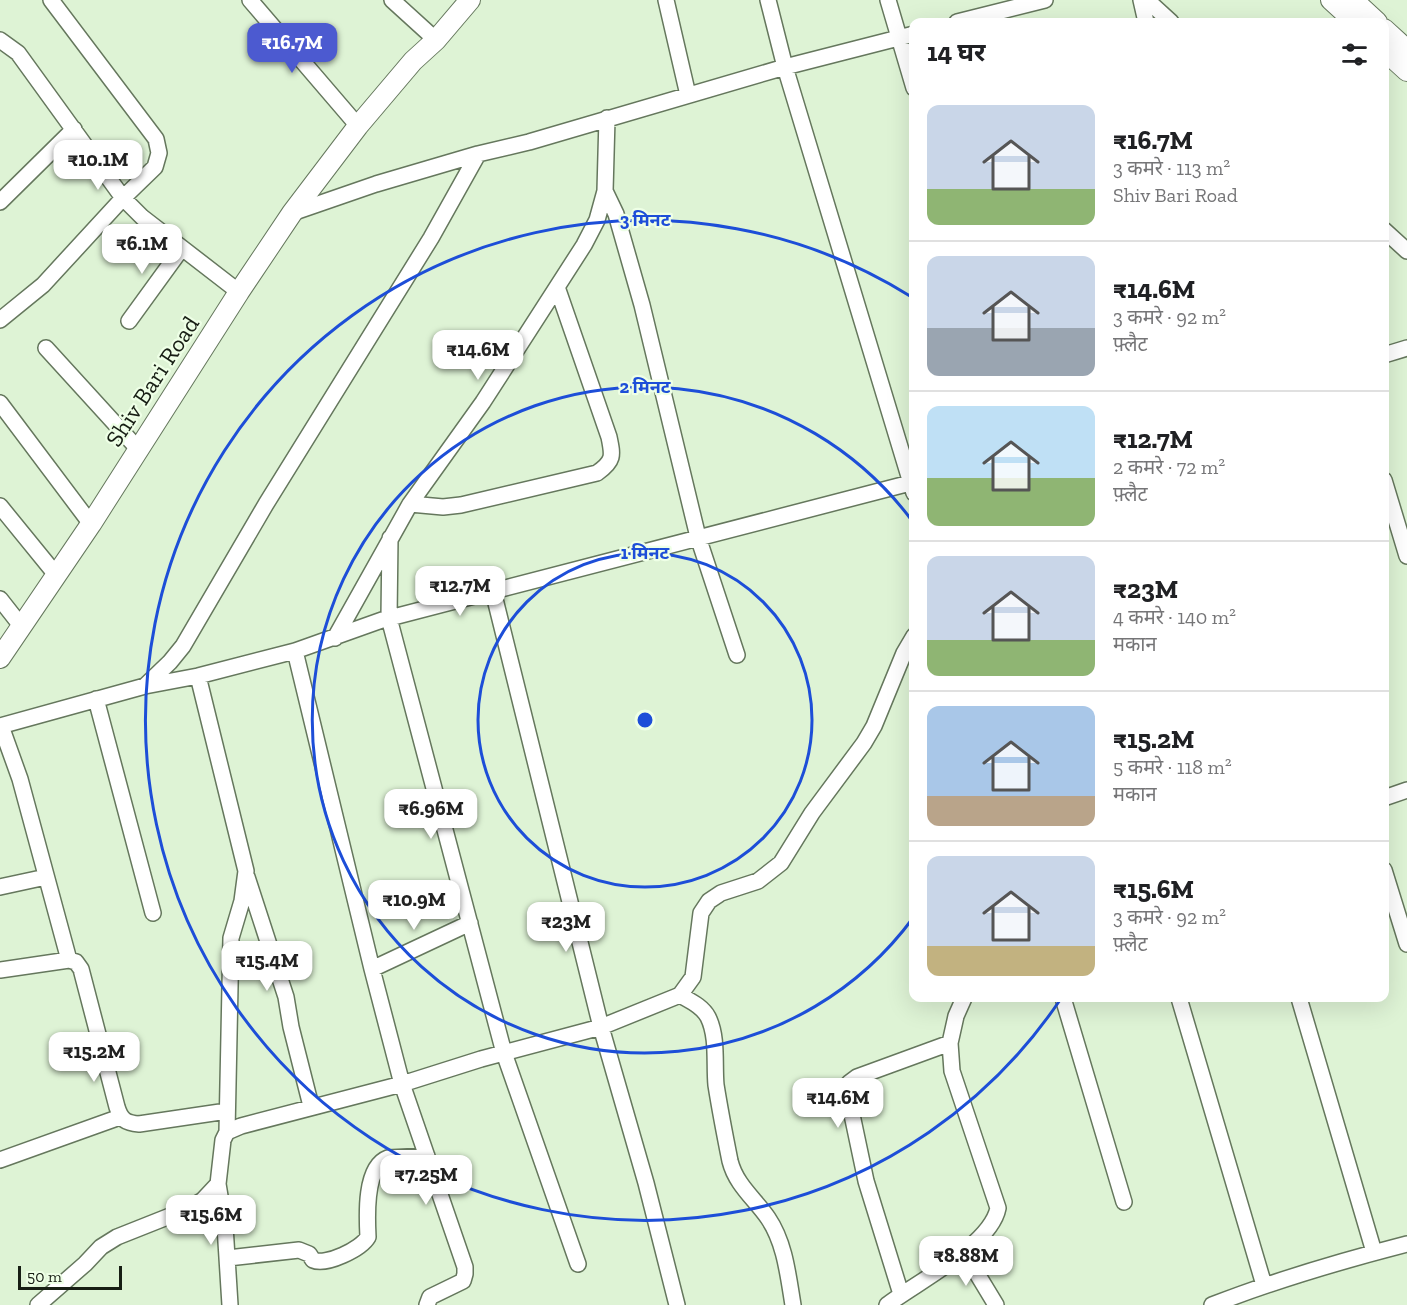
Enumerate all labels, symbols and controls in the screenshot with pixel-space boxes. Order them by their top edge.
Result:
pin: ₹16.7M [243,23,341,74]
text: ₹16.7M [261,30,323,54]
text: 14 घर [927,36,986,68]
icon: filters [1338,38,1371,71]
text: ₹16.7M [1113,124,1193,156]
icon: home [975,129,1047,201]
pin: ₹10.1M [49,140,147,191]
text: ₹10.1M [67,147,129,171]
text: 3 कमरे · 113 m² [1113,156,1230,180]
text: Shiv Bari Road [1113,183,1238,207]
text: 3 मिनट [620,209,671,231]
pin: ₹6.1M [100,224,184,275]
text: ₹6.1M [116,231,168,255]
text: ₹14.6M [1113,273,1195,305]
icon: home [975,280,1047,352]
text: 3 कमरे · 92 m² [1113,305,1226,329]
street label: Shiv Bari Road [99,310,205,452]
pin: ₹14.6M [429,330,527,381]
text: फ़्लैट [1113,332,1148,356]
text: ₹14.6M [446,337,510,361]
text: 2 मिनट [620,376,671,398]
text: ₹12.7M [1113,423,1193,455]
icon: home [975,430,1047,502]
text: 2 कमरे · 72 m² [1113,455,1225,479]
text: फ़्लैट [1113,482,1148,506]
text: 1 मिनट [621,542,670,564]
pin: ₹12.7M [411,566,509,617]
text: ₹12.7M [429,573,491,597]
text: ₹23M [1113,573,1178,605]
icon: home [975,580,1047,652]
text: 4 कमरे · 140 m² [1113,605,1236,629]
text: मकान [1113,632,1157,656]
centre of rings [635,710,655,730]
text: ₹15.2M [1113,723,1194,755]
icon: home [975,730,1047,802]
text: 5 कमरे · 118 m² [1113,755,1232,779]
text: मकान [1113,782,1157,806]
pin: ₹6.96M [382,789,480,840]
text: ₹6.96M [398,796,464,820]
text: ₹15.6M [1113,873,1194,905]
pin: ₹10.9M [365,880,463,931]
icon: home [975,880,1047,952]
text: ₹10.9M [382,887,446,911]
pin: ₹23M [530,902,602,953]
text: 3 कमरे · 92 m² [1113,905,1226,929]
text: ₹23M [541,909,591,933]
text: फ़्लैट [1113,932,1148,956]
pin: ₹15.4M [218,941,316,992]
text: ₹15.4M [235,948,299,972]
pin: ₹15.2M [45,1032,143,1083]
text: ₹15.2M [63,1039,125,1063]
pin: ₹14.6M [789,1078,887,1129]
text: ₹14.6M [806,1085,870,1109]
pin: ₹7.25M [377,1155,475,1206]
text: ₹7.25M [394,1162,458,1186]
pin: ₹15.6M [162,1195,260,1246]
text: ₹15.6M [180,1202,242,1226]
pin: ₹8.88M [917,1236,1015,1287]
text: ₹8.88M [933,1243,999,1267]
scale bar [18,1263,122,1290]
text: 50 m [27,1267,62,1286]

